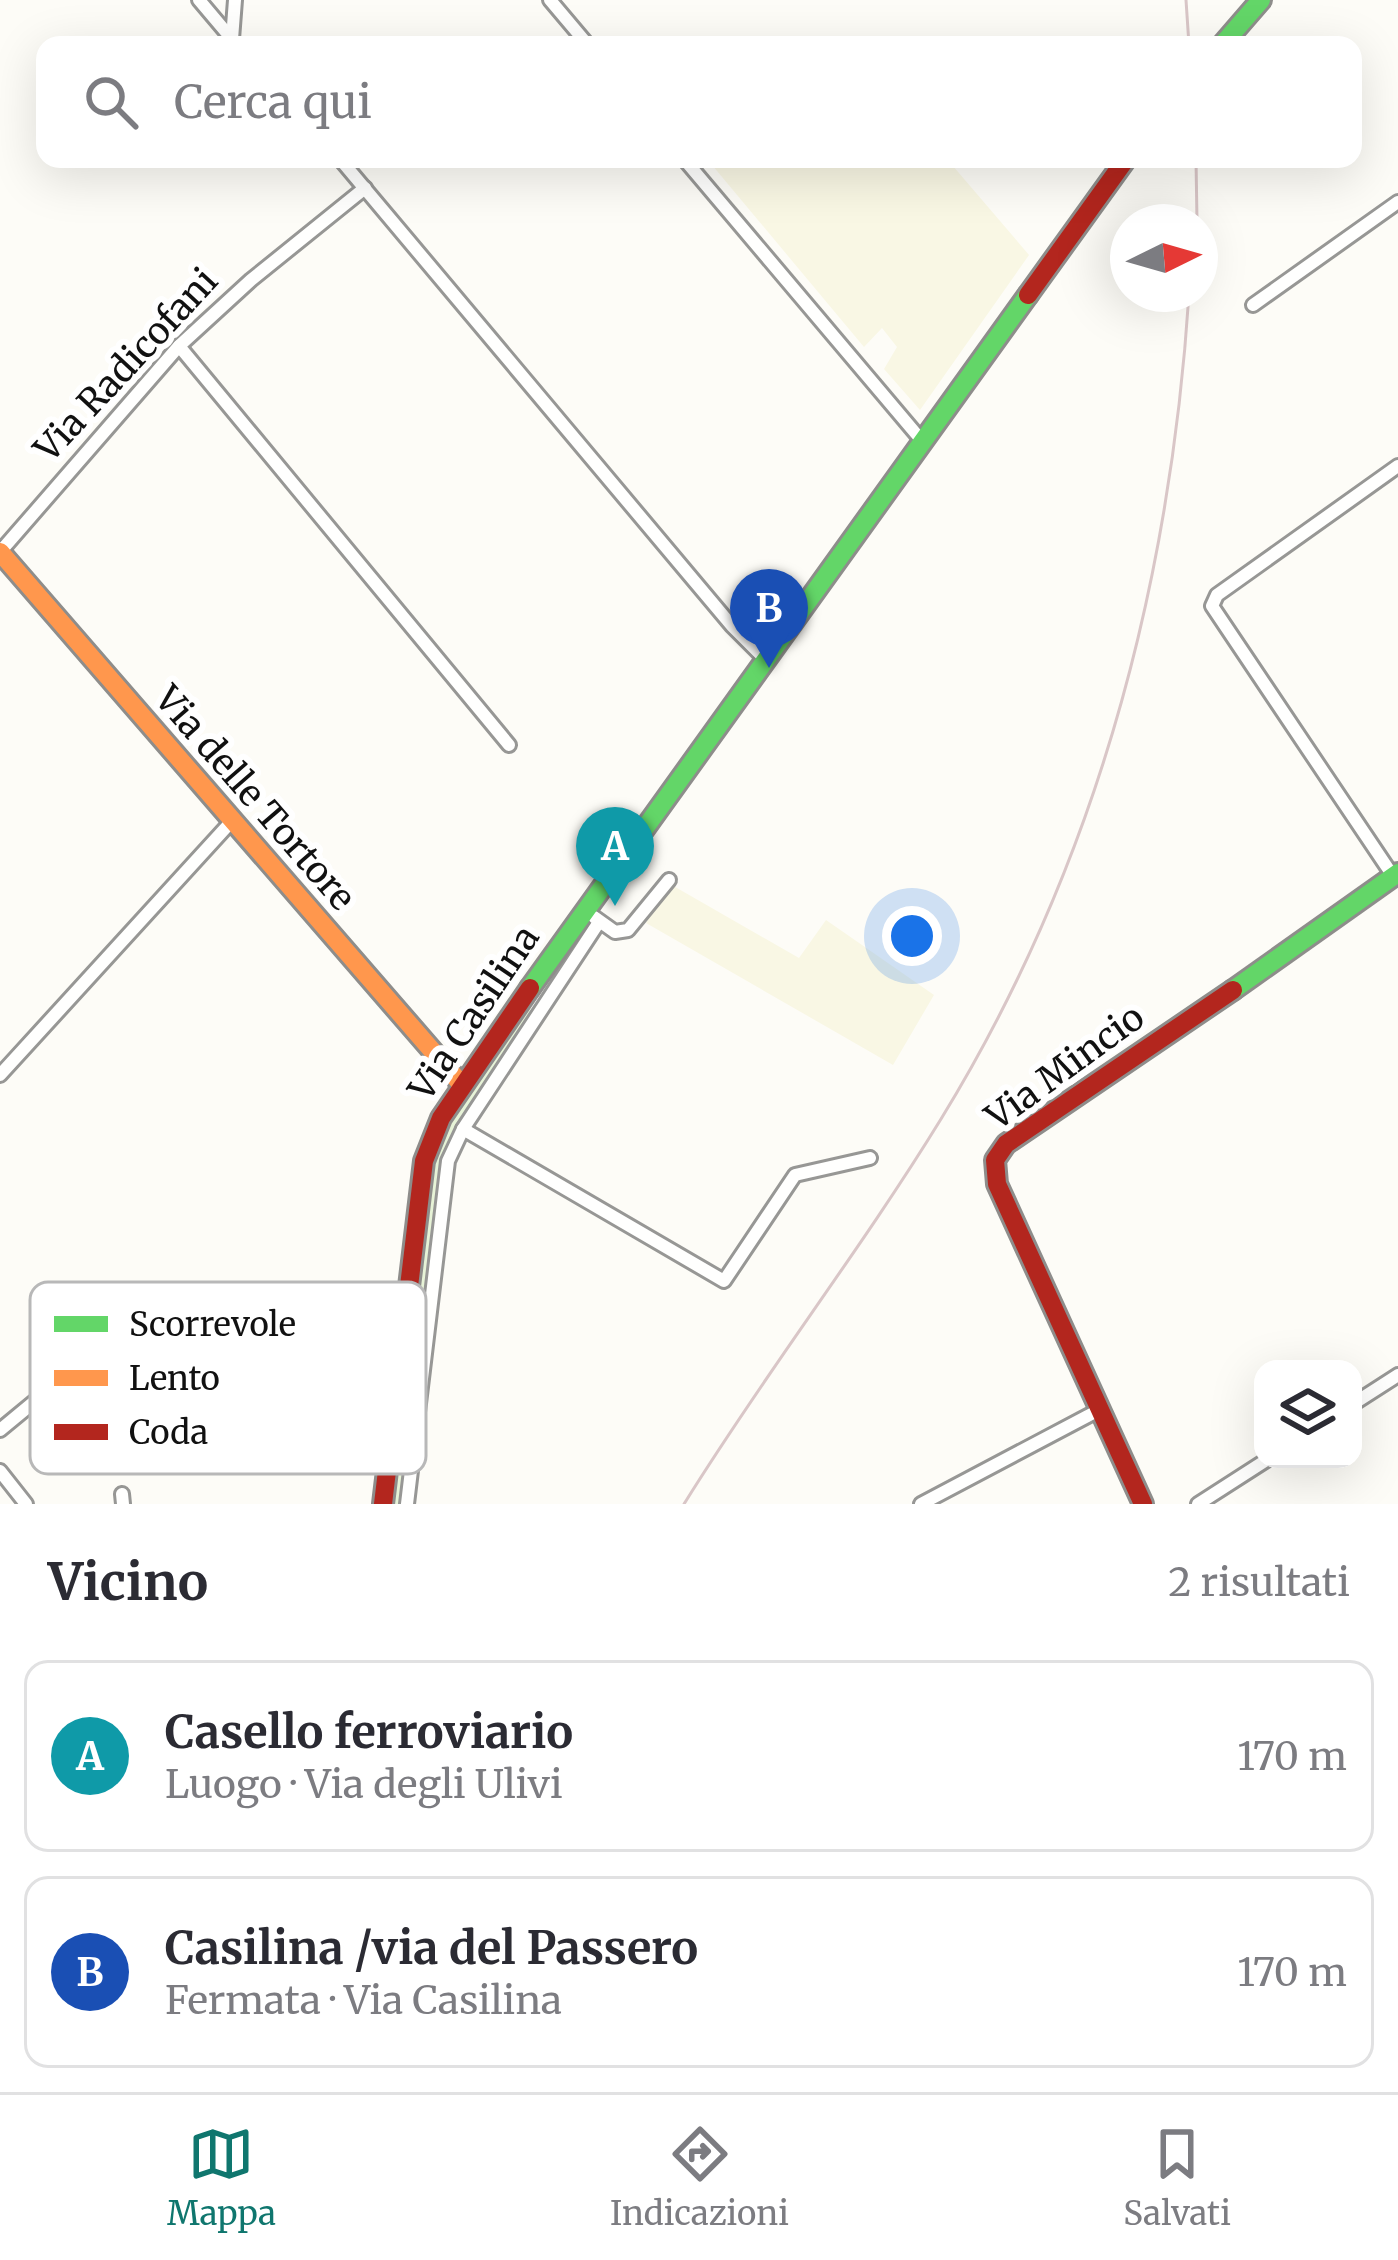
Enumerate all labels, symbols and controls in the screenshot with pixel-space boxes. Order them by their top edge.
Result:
search box [36,36,1362,168]
icon: search [78,69,144,135]
text: Cerca qui [174,74,372,130]
north arrow [1110,204,1218,312]
street label: Via Radicofani [24,259,227,472]
pin: B [730,569,808,668]
street label: Via delle Tortore [145,676,365,919]
pin: A [576,807,654,906]
your location [882,906,942,966]
street label: Via Casilina [399,917,549,1110]
street label: Via Mincio [976,994,1153,1140]
legend [30,1282,426,1474]
text: Scorrevole [129,1304,296,1345]
text: Lento [129,1358,220,1399]
map controls [1254,1360,1362,1468]
button: layers [1254,1360,1362,1468]
text: Coda [129,1412,208,1453]
text: Vicino [48,1550,208,1614]
text: 2 risultati [1168,1558,1350,1607]
text: Casello ferroviario [165,1704,573,1760]
text: A [76,1732,104,1781]
text: 170 m [1237,1732,1347,1781]
text: Luogo · Via degli Ulivi [165,1760,563,1809]
text: Casilina /via del Passero [165,1920,698,1976]
text: B [76,1948,104,1997]
text: 170 m [1237,1948,1347,1997]
text: Fermata · Via Casilina [165,1976,562,2025]
tab: Mappa [167,2121,276,2234]
tab: Indicazioni [610,2121,789,2234]
tab: Salvati [1123,2121,1231,2234]

